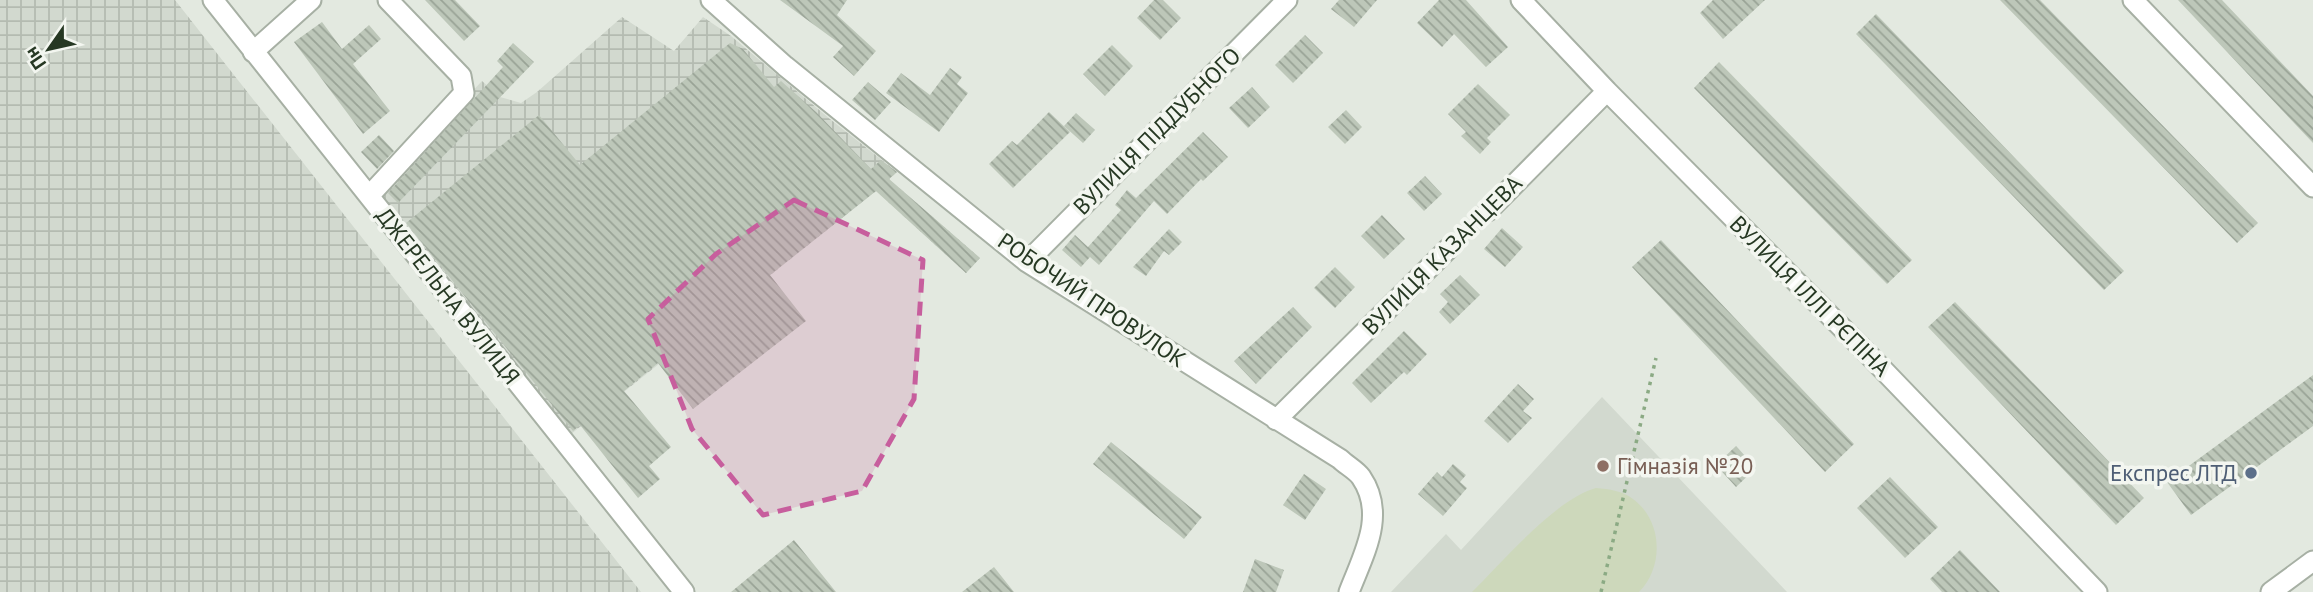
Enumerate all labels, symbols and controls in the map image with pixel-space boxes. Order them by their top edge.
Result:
north arrow [14,14,84,84]
street label: ВУЛИЦЯ ПІДДУБНОГО [1067,41,1246,220]
text: Пн [19,43,51,74]
street label: ВУЛИЦЯ КАЗАНЦЕВА [1356,168,1528,341]
street label: ДЖЕРЕЛЬНА ВУЛИЦЯ [370,201,527,390]
street label: ВУЛИЦЯ ІЛЛІ РЄПІНА [1724,209,1897,382]
street label: РОБОЧИЙ ПРОВУЛОК [993,226,1192,373]
place label: Гімназія №20 [1617,451,1753,480]
marker: Гімназія №20 [1595,458,1611,474]
place label: Експрес ЛТД [2110,458,2237,487]
marker: Експрес ЛТД [2243,465,2259,481]

